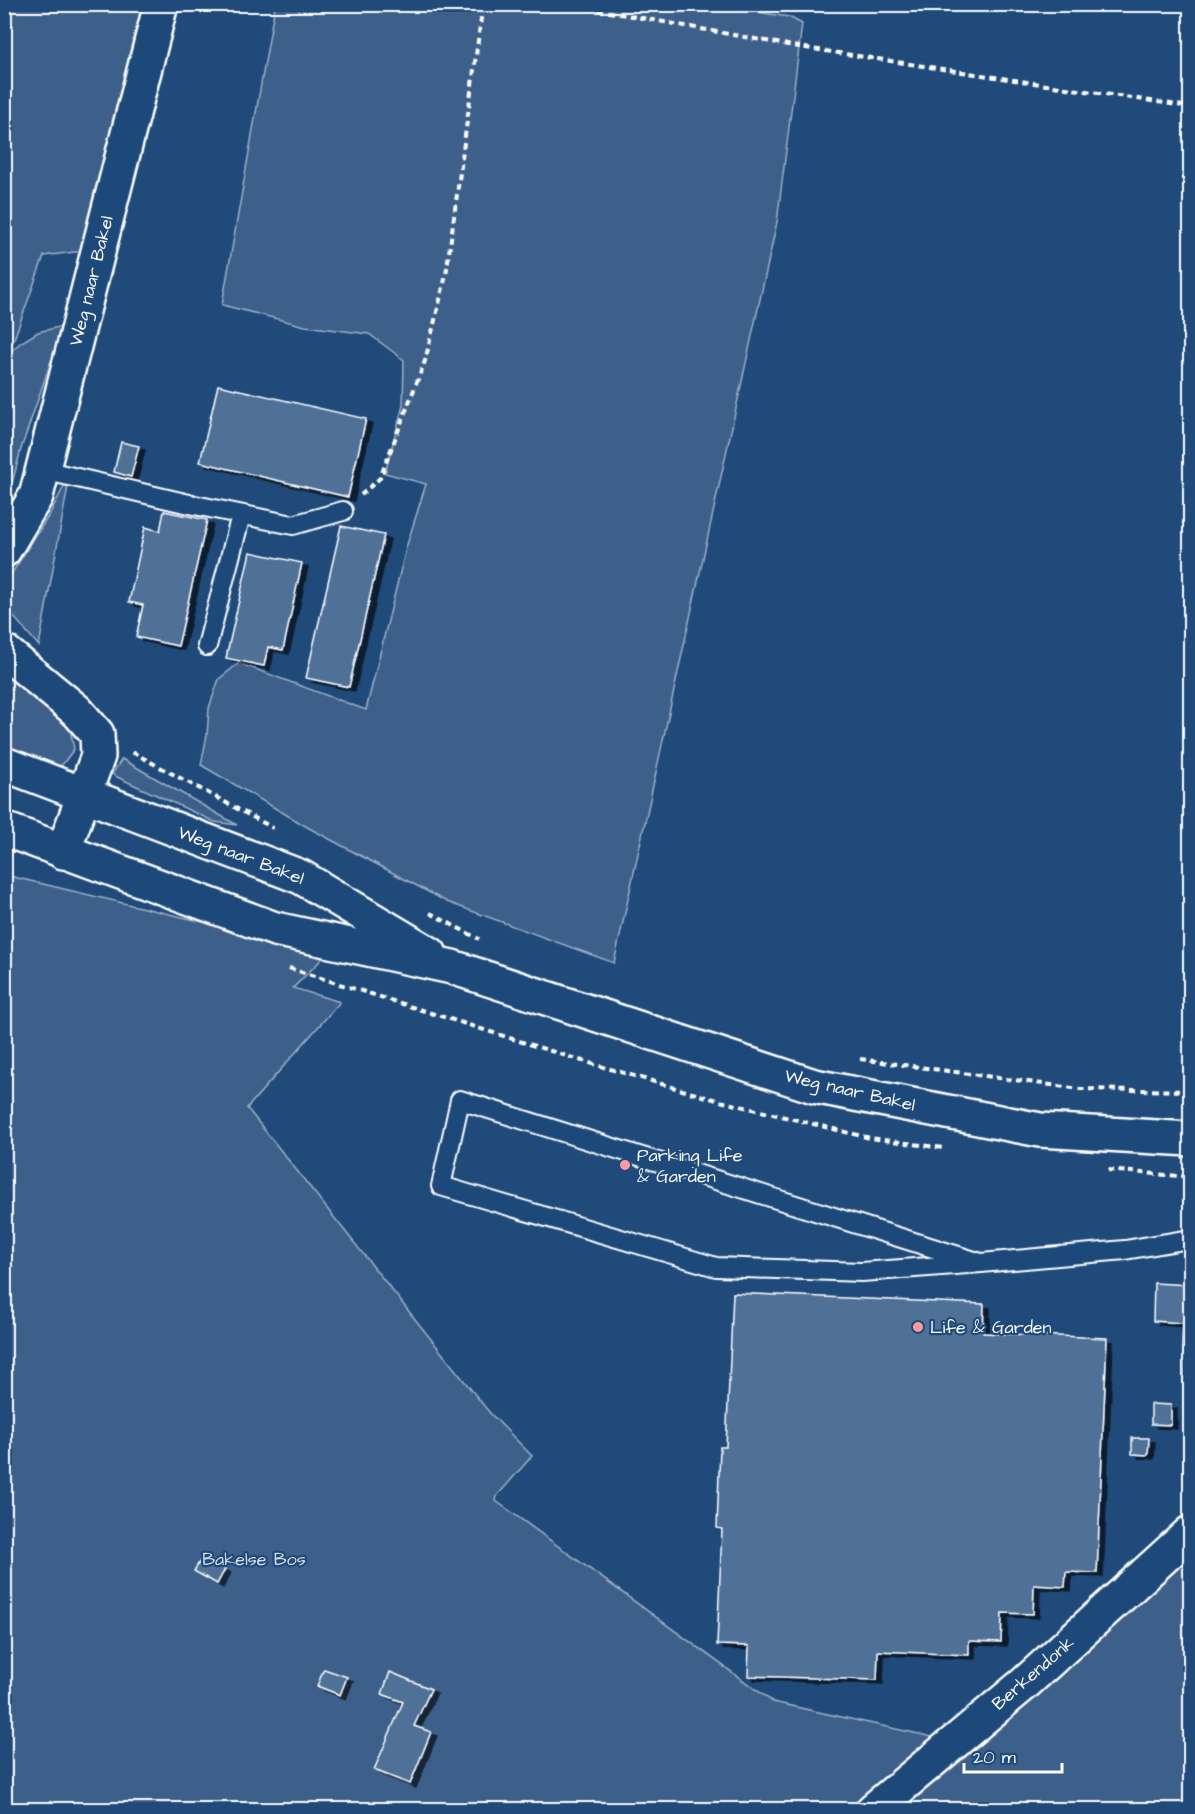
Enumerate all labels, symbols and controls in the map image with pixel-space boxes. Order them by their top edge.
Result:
street label: Weg naar Bakel [63,213,121,349]
street label: Weg naar Bakel [174,820,308,892]
street label: Weg naar Bakel [782,1063,918,1119]
place label: Parking Life & Garden [637,1143,743,1189]
marker: Parking Life & Garden [618,1158,632,1172]
place label: Life & Garden [930,1315,1052,1340]
marker: Life & Garden [911,1320,925,1334]
park label: Bakelse Bos [202,1547,306,1572]
street label: Berkendonk [987,1631,1080,1716]
scale bar [964,1736,1062,1774]
text: 20 m [973,1745,1016,1770]

